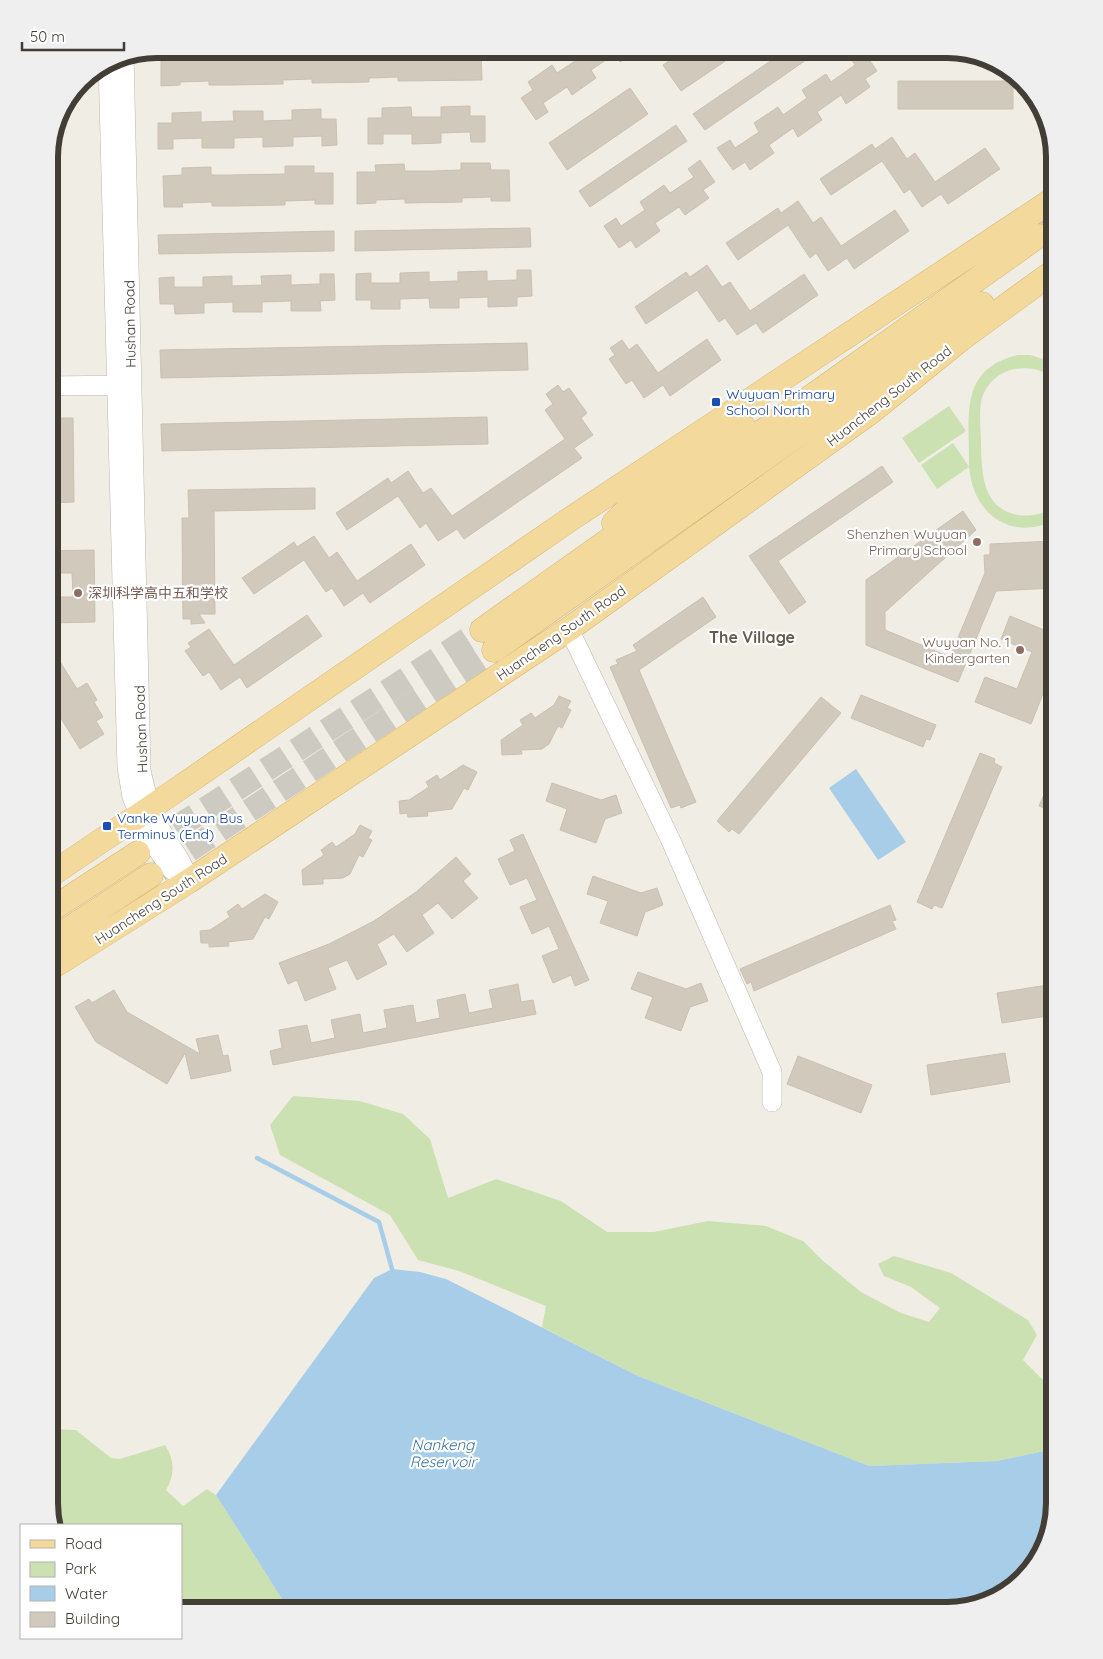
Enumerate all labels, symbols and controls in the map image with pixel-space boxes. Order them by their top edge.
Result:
scale bar [22,20,125,52]
text: 50 m [30,27,65,46]
street label: Hushan Road [120,280,140,368]
street label: Huancheng South Road [823,342,955,450]
place label: Wuyuan Primary School North [726,385,835,419]
marker: Wuyuan Primary School North [710,396,722,408]
place label: Shenzhen Wuyuan Primary School [847,525,967,559]
marker: Shenzhen Wuyuan Primary School [971,536,983,548]
street label: Huancheng South Road [493,581,629,685]
place label: 深圳科学高中五和学校 [88,584,228,602]
marker: 深圳科学高中五和学校 [72,587,84,599]
district label: The Village [709,627,795,647]
place label: Wuyuan No. 1 Kindergarten [922,633,1010,667]
marker: Wuyuan No. 1 Kindergarten [1014,644,1026,656]
street label: Hushan Road [130,685,152,773]
place label: Vanke Wuyuan Bus Terminus (End) [117,809,243,843]
marker: Vanke Wuyuan Bus Terminus (End) [101,820,113,832]
street label: Huancheng South Road [92,850,230,948]
water label: Nankeng Reservoir [410,1435,478,1471]
legend [20,1524,182,1639]
text: Road [65,1534,102,1553]
text: Park [65,1559,97,1578]
text: Water [65,1584,108,1603]
text: Building [65,1609,120,1628]

